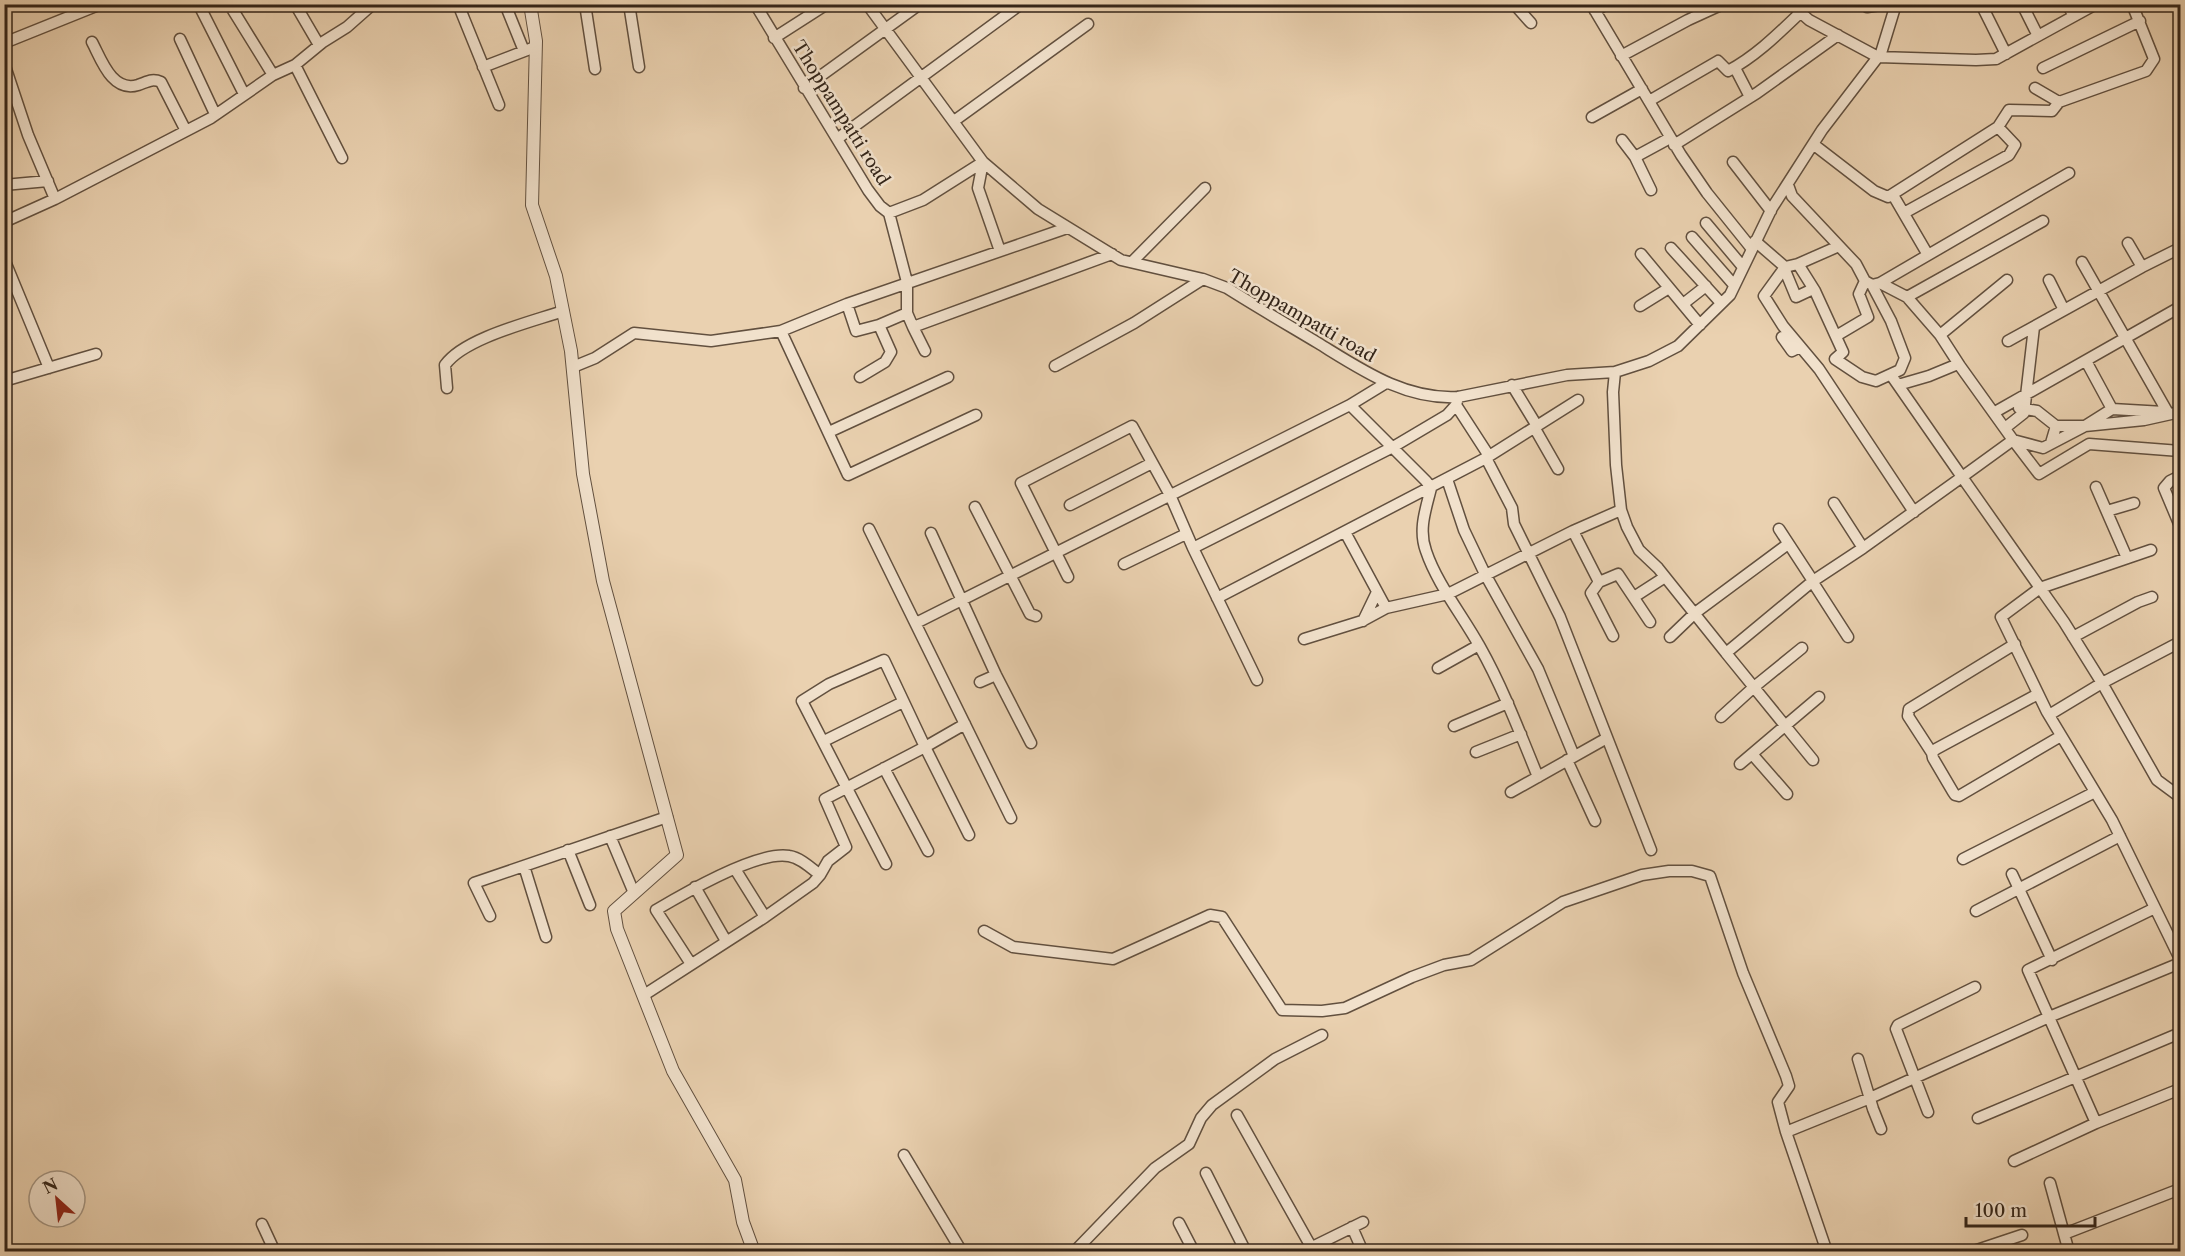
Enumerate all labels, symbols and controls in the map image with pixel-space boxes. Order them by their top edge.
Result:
street label: Thoppampatti road [788,36,895,190]
street label: Thoppampatti road [1224,265,1380,367]
north arrow [27,1169,87,1229]
text: N [39,1174,61,1198]
scale bar [1966,1190,2095,1228]
text: 100 m [1975,1200,2027,1222]

